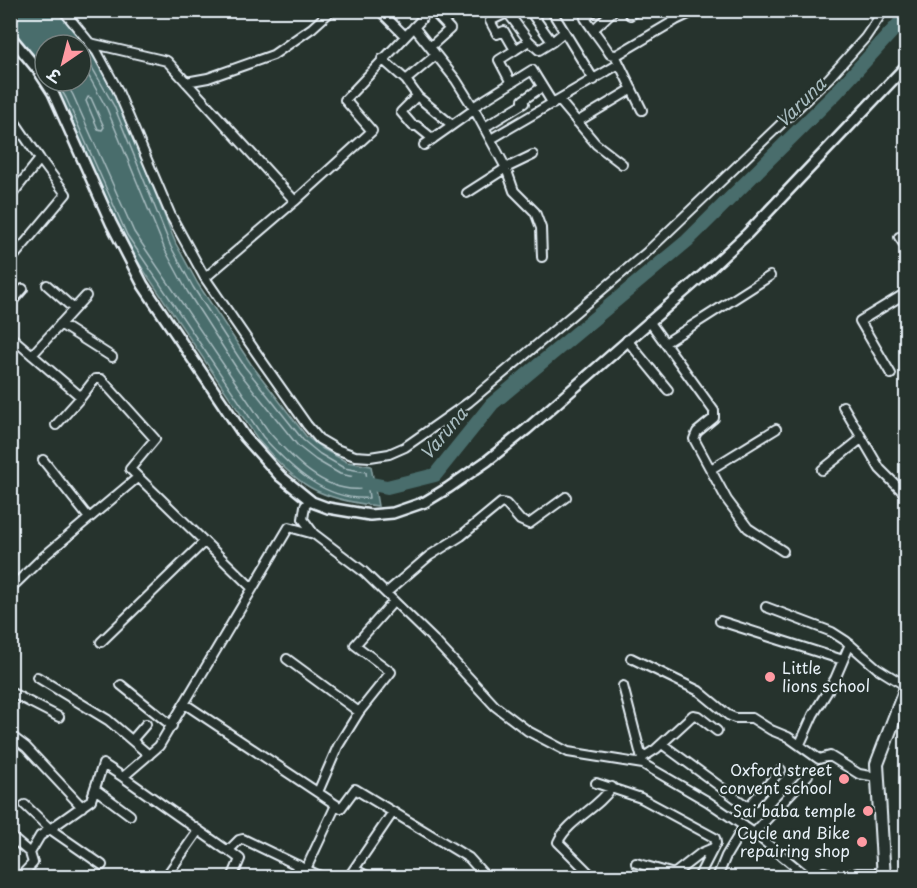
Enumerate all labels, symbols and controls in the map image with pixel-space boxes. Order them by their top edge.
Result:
north arrow [33,33,93,93]
text: उ [41,62,67,90]
water label: Varuna [769,70,832,133]
water label: Varuna [413,400,474,465]
place label: Little lions school [782,655,870,697]
marker: Little lions school [763,670,777,684]
place label: Oxford street convent school [719,757,832,799]
marker: Oxford street convent school [837,772,851,786]
place label: Sai baba temple [733,798,856,822]
marker: Sai baba temple [861,804,875,818]
place label: Cycle and Bike repairing shop [737,820,850,862]
marker: Cycle and Bike repairing shop [855,835,869,849]

